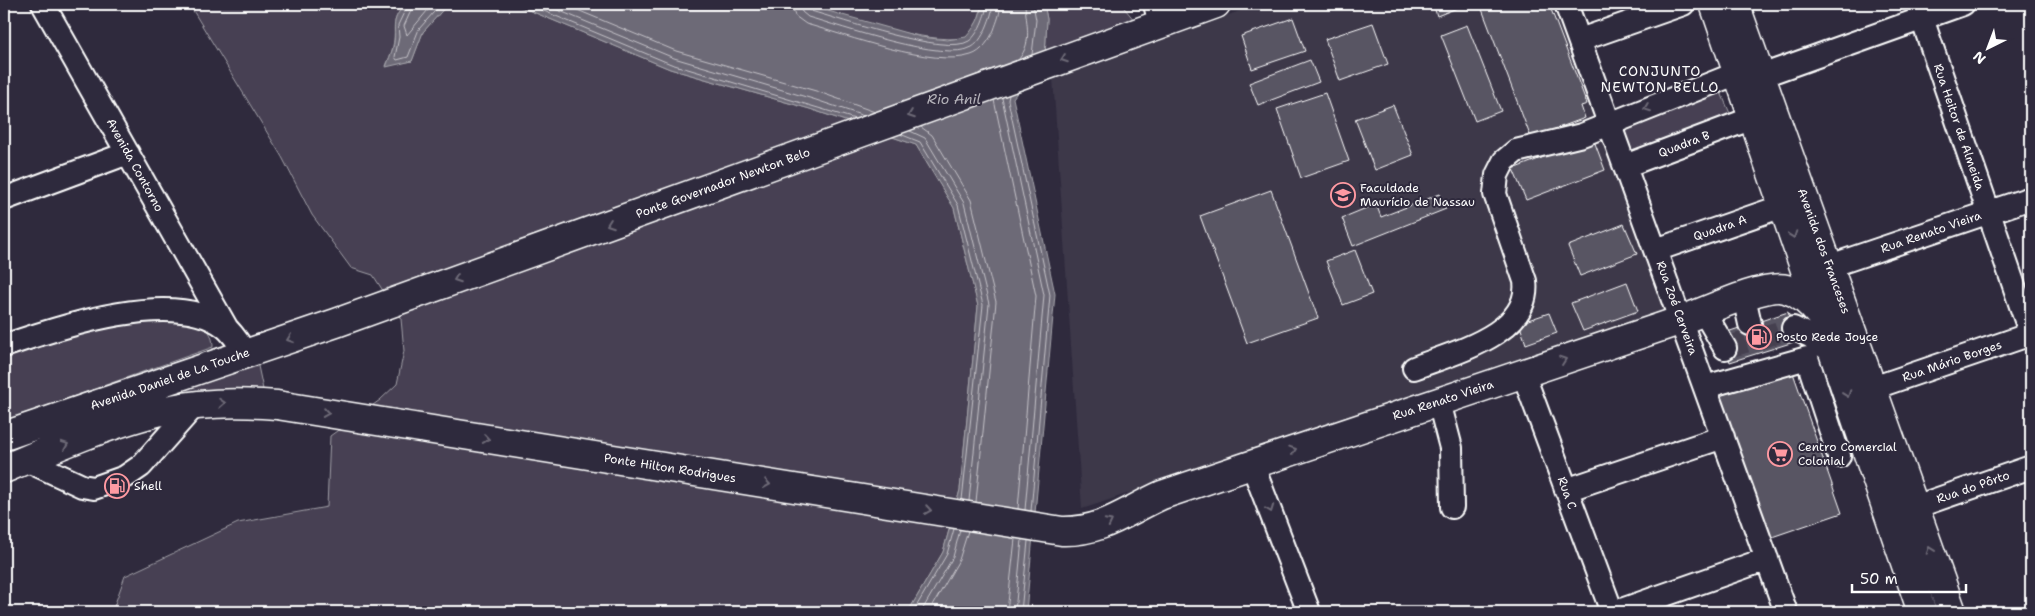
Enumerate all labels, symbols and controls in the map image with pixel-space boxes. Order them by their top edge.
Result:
north arrow [1962,22,2012,72]
text: N [1969,47,1989,68]
one-way arrow [1060,53,1069,63]
district label: CONJUNTO NEWTON BELLO [1601,62,1719,96]
street label: Rua Heitor de Almeida [1930,62,1988,193]
water label: Rio Anil [927,90,981,108]
one-way arrow [1643,102,1652,112]
one-way arrow [907,109,916,119]
street label: Avenida Contorno [103,115,167,215]
street label: Quadra B [1656,127,1712,161]
street label: Ponte Governador Newton Belo [634,144,812,222]
place label: Faculdade Maurício de Nassau [1360,180,1475,210]
school or university icon: Faculdade Maurício de Nassau [1330,182,1356,208]
street label: Avenida dos Franceses [1794,186,1854,316]
street label: Rua Renato Vieira [1879,207,1984,257]
street label: Quadra A [1691,211,1749,245]
one-way arrow [606,218,615,228]
one-way arrow [1787,231,1797,239]
street label: Rua Zoé Cerveira [1653,259,1702,358]
one-way arrow [454,273,462,283]
fuel station icon: Posto Rede Joyce [1746,324,1772,350]
place label: Posto Rede Joyce [1776,329,1879,345]
one-way arrow [286,333,294,343]
street label: Rua Mário Borges [1900,336,2004,386]
street label: Avenida Daniel de La Touche [88,344,252,414]
one-way arrow [1558,356,1567,366]
street label: Rua Renato Vieira [1390,376,1496,424]
one-way arrow [1841,389,1851,398]
one-way arrow [218,398,226,409]
one-way arrow [321,407,330,417]
one-way arrow [482,433,490,443]
place label: Centro Comercial Colonial [1798,439,1897,469]
one-way arrow [61,441,69,451]
supermarket icon: Centro Comercial Colonial [1767,441,1793,467]
one-way arrow [1288,446,1296,456]
street label: Ponte Hilton Rodrigues [603,450,737,486]
street label: Rua do Pôrto [1934,467,2012,507]
fuel station icon: Shell [104,473,130,499]
street label: Rua C [1554,474,1580,512]
place label: Shell [134,478,162,494]
one-way arrow [764,478,772,489]
one-way arrow [924,504,932,514]
one-way arrow [1264,504,1274,513]
one-way arrow [1104,518,1113,528]
one-way arrow [1926,546,1936,555]
scale bar [1852,561,1966,593]
text: 50 m [1860,569,1898,589]

